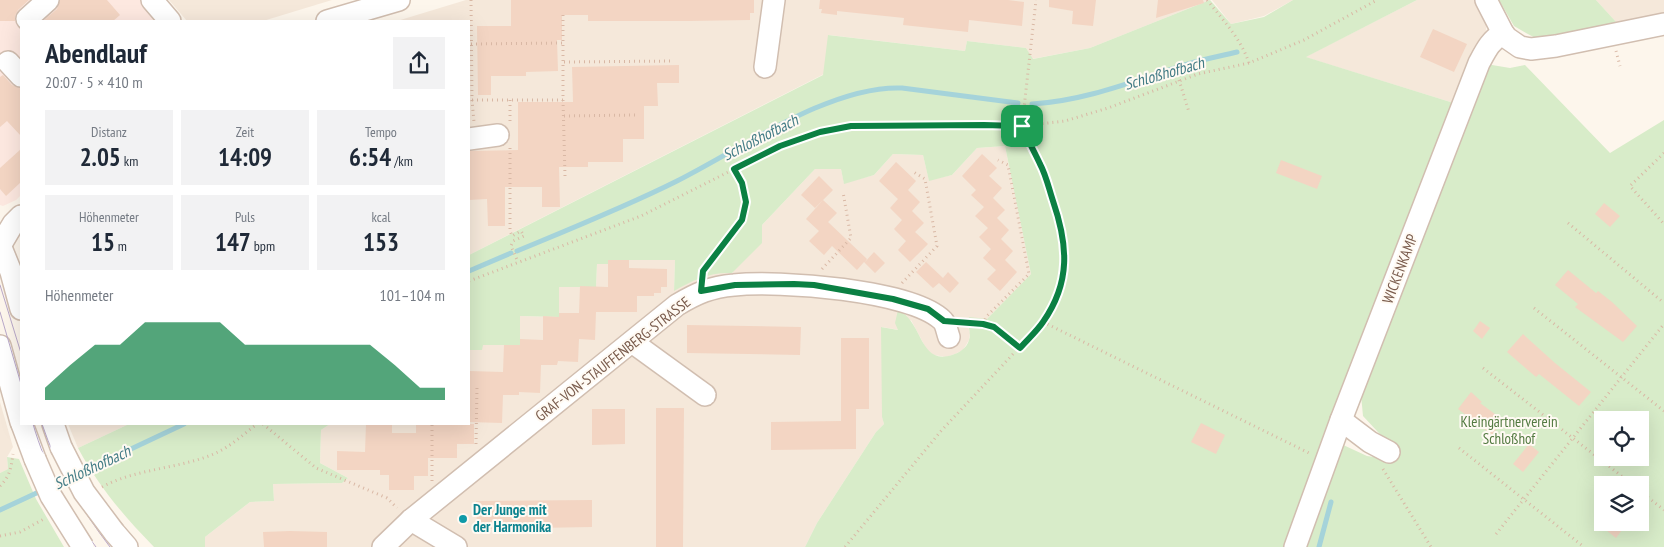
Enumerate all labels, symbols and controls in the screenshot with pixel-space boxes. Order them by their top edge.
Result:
text: Abendlauf [45,34,147,71]
button: share [393,37,445,89]
water label: Schloßhofbach [1122,52,1207,94]
text: 20:07 · 5 × 410 m [45,72,143,92]
pin [1001,105,1043,147]
water label: Schloßhofbach [719,109,802,165]
icon: arrive [1008,112,1036,140]
text: Distanz [91,123,127,141]
text: Zeit [236,123,254,141]
text: Tempo [365,123,397,141]
text: 2.05 [80,141,121,173]
text: 14:09 [218,141,272,173]
text: 6:54 [349,141,391,173]
text: km [121,152,138,170]
text: /km [391,152,413,170]
text: Höhenmeter [79,208,139,226]
text: Puls [235,208,255,226]
text: kcal [371,208,391,226]
text: 15 [91,226,115,258]
text: 147 [215,226,251,258]
text: 153 [363,226,399,258]
street label: WICKENKAMP [1378,231,1422,306]
text: m [115,237,127,255]
text: bpm [251,237,275,255]
text: Höhenmeter [45,285,113,305]
text: 101–104 m [380,285,445,305]
street label: GRAF-VON-STAUFFENBERG-STRASSE [531,292,694,425]
map controls [1594,411,1649,531]
button: locate [1594,411,1649,466]
park label: Kleingärtnerverein Schloßhof [1460,412,1558,448]
water label: Schloßhofbach [51,440,134,493]
button: layers [1594,476,1649,531]
place label: Der Junge mit der Harmonika [473,500,551,536]
marker: Der Junge mit der Harmonika [457,513,469,525]

